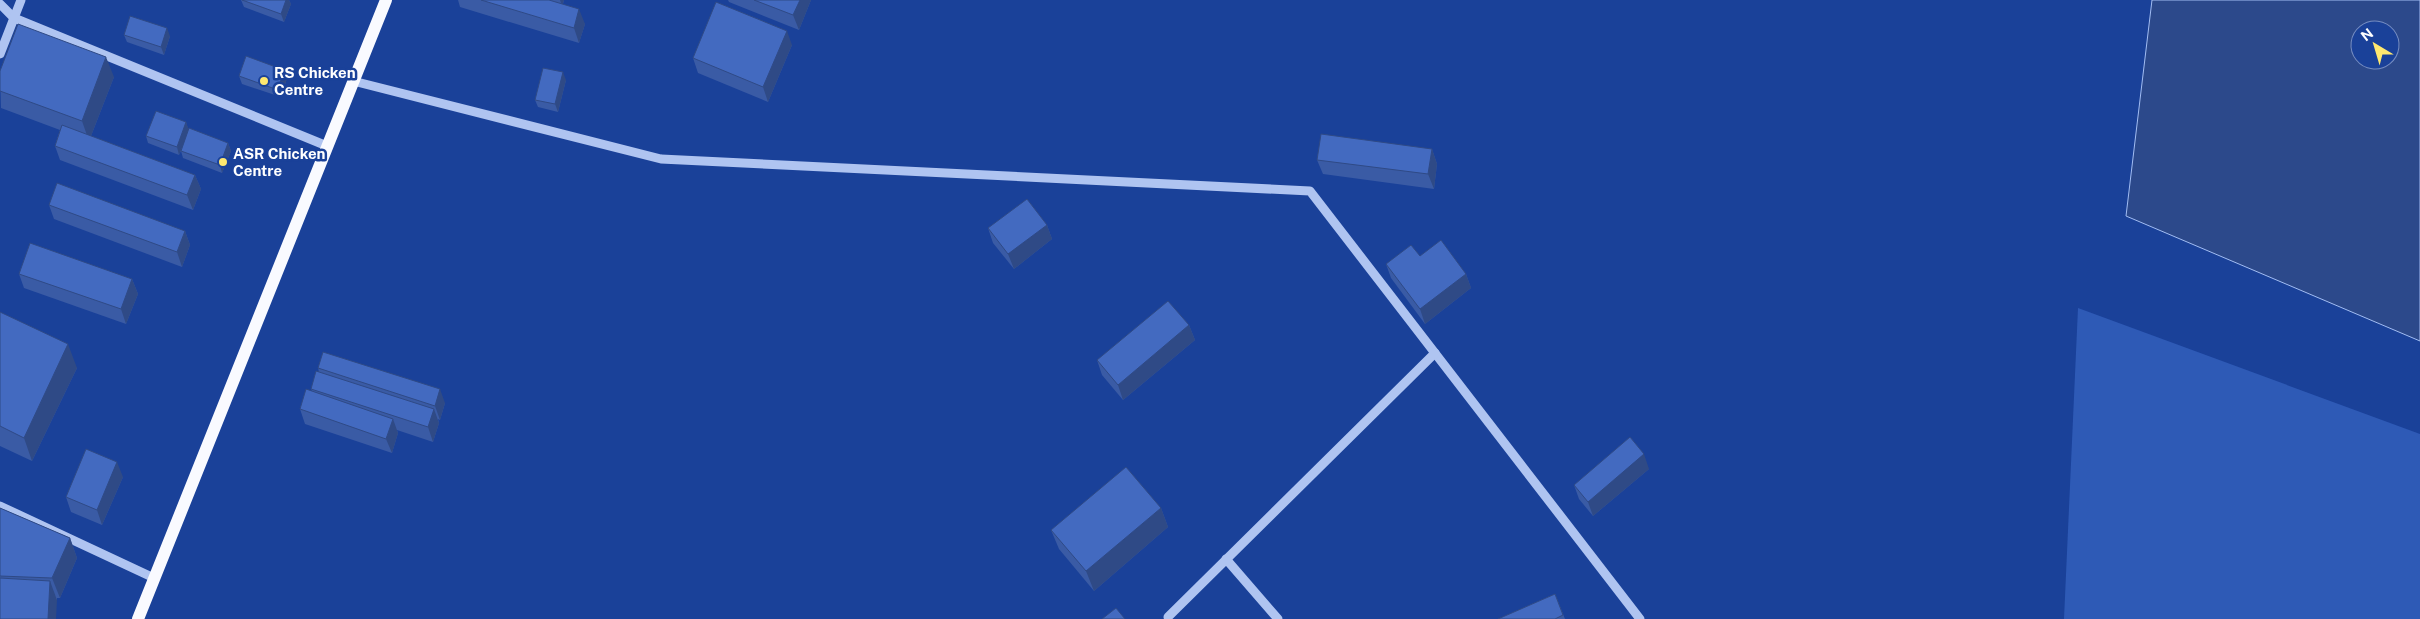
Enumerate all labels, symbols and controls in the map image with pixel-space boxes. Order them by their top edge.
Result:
north arrow [2350,20,2400,70]
text: N [2358,25,2376,44]
place label: RS Chicken Centre [274,64,356,98]
marker: RS Chicken Centre [258,75,270,87]
place label: ASR Chicken Centre [233,145,326,179]
marker: ASR Chicken Centre [217,156,229,168]

